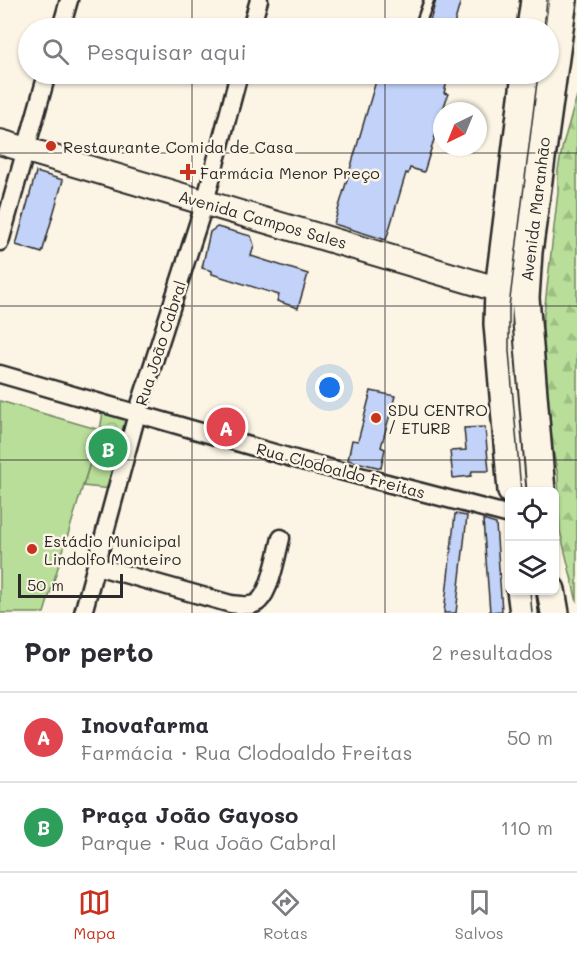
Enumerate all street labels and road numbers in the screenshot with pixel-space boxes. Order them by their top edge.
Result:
street label: Avenida Maranhão [516,136,554,282]
street label: Avenida Campos Sales [177,185,349,253]
street label: Rua João Cabral [130,278,190,408]
street label: Rua Clodoaldo Freitas [254,437,428,503]

